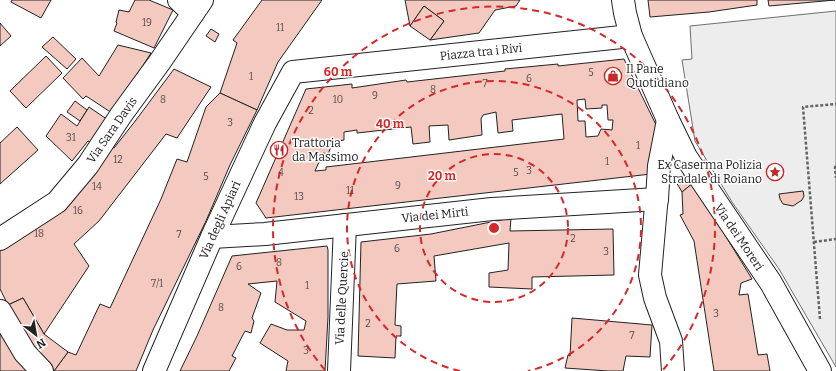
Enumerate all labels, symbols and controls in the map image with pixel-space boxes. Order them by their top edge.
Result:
house number: 19 [142,17,152,29]
house number: 11 [276,22,284,34]
street label: Piazza tra i Rivi [439,41,523,63]
place label: Il Pane Quotidiano [626,62,689,90]
text: 60 m [324,65,353,79]
shop icon: Il Pane Quotidiano [603,66,623,86]
house number: 5 [588,67,594,79]
house number: 1 [249,71,253,83]
house number: 6 [526,73,532,85]
house number: 7 [482,78,488,90]
house number: 8 [430,84,436,96]
house number: 9 [372,90,378,102]
street label: Via Sara Davis [84,94,140,166]
house number: 8 [160,94,166,106]
house number: 10 [333,94,343,106]
house number: 2 [308,105,314,117]
house number: 3 [227,117,233,129]
text: 40 m [376,117,405,131]
house number: 31 [66,132,76,144]
place label: Trattoria da Massimo [292,136,358,164]
restaurant icon: Trattoria da Massimo [269,140,289,160]
house number: 1 [636,140,640,152]
house number: 12 [113,154,123,166]
house number: 1 [605,156,609,168]
place label: Ex Caserma Polizia Stradale di Roiano [657,158,762,186]
place icon: Ex Caserma Polizia Stradale di Roiano [765,162,785,182]
house number: 3 [526,165,532,177]
house number: 4 [278,167,284,179]
house number: 5 [513,167,519,179]
text: 20 m [428,169,457,183]
house number: 5 [203,171,209,183]
street label: Via degli Apiari [197,178,244,261]
house number: 9 [395,180,401,192]
house number: 14 [92,181,102,193]
house number: 11 [346,185,354,197]
house number: 13 [294,191,304,203]
street label: Via dei Moreri [712,201,767,273]
street label: Via dei Mirti [401,204,470,225]
house number: 16 [73,205,83,217]
centre of rings [487,221,501,235]
house number: 18 [34,228,44,240]
house number: 7 [176,229,182,241]
house number: 2 [570,233,576,245]
house number: 6 [394,243,400,255]
house number: 3 [603,246,609,258]
street label: Via delle Quercie [333,251,351,345]
house number: 8 [276,257,282,269]
house number: 6 [236,261,242,273]
house number: 7/1 [151,278,163,290]
house number: 1 [305,280,309,292]
house number: 8 [218,302,224,314]
house number: 3 [713,308,719,320]
north arrow [16,315,56,355]
house number: 2 [365,318,371,330]
house number: 7 [629,330,635,342]
text: N [33,335,48,351]
house number: 3 [303,345,309,357]

